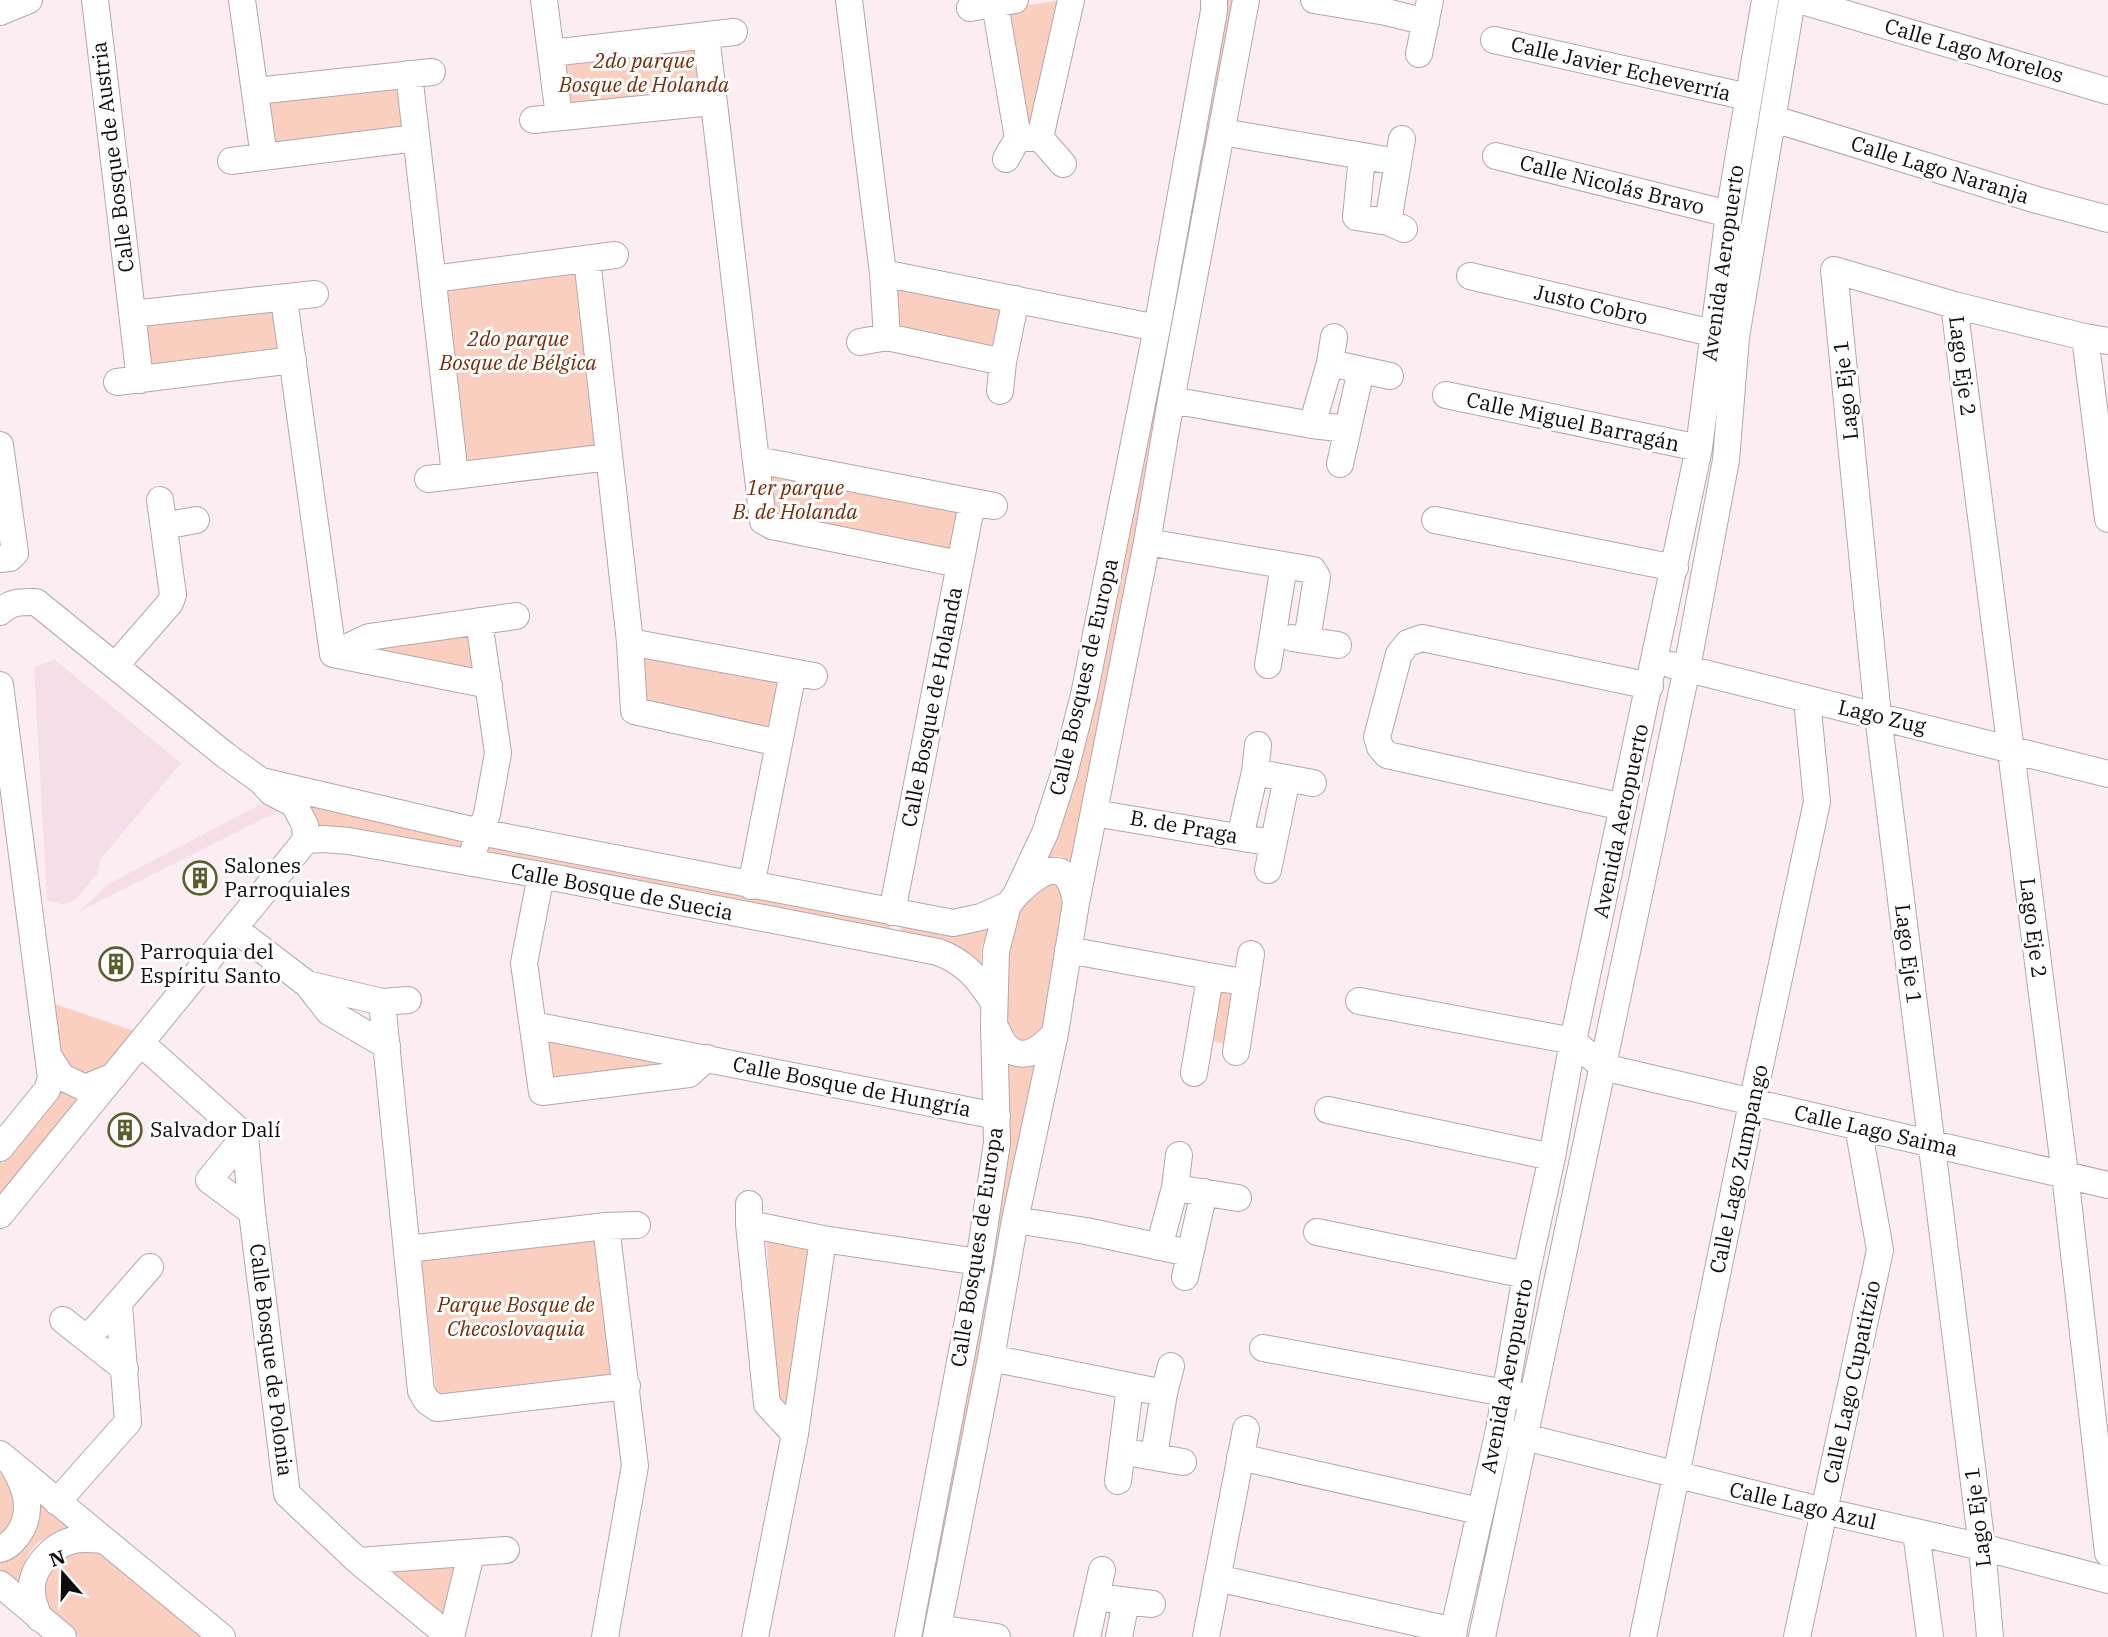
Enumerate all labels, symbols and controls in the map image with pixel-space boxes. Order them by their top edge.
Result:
street label: Calle Lago Morelos [1882,11,2067,89]
street label: Calle Javier Echeverría [1508,29,1734,107]
street label: Calle Bosque de Austria [84,40,140,274]
park label: 2do parque Bosque de Holanda [558,46,730,98]
street label: Calle Lago Naranja [1848,129,2033,210]
street label: Calle Nicolás Bravo [1517,148,1707,221]
street label: Avenida Aeropuerto [1694,163,1750,363]
street label: Justo Cobro [1532,277,1651,331]
street label: Lago Eje 2 [1943,314,1983,417]
park label: 2do parque Bosque de Bélgica [438,324,597,376]
street label: Lago Eje 1 [1826,339,1864,441]
street label: Calle Miguel Barragán [1464,385,1682,457]
park label: 1er parque B. de Holanda [731,473,858,525]
street label: Calle Bosques de Europa [1042,555,1124,798]
street label: Calle Bosque de Holanda [894,584,968,829]
street label: Lago Zug [1835,692,1930,740]
street label: Avenida Aeropuerto [1586,721,1654,920]
street label: B. de Praga [1128,803,1240,849]
place label: Salones Parroquiales [224,851,350,903]
street label: Calle Bosque de Suecia [509,856,736,926]
building icon: Salones Parroquiales [181,859,219,897]
street label: Lago Eje 2 [2014,876,2054,979]
street label: Lago Eje 1 [1889,902,1929,1005]
place label: Parroquia del Espíritu Santo [140,937,281,989]
building icon: Parroquia del Espíritu Santo [97,945,135,983]
street label: Calle Bosque de Hungría [731,1049,974,1123]
street label: Calle Lago Zumpango [1702,1062,1774,1276]
street label: Calle Lago Saima [1792,1098,1961,1162]
building icon: Salvador Dalí [106,1111,144,1149]
place label: Salvador Dalí [150,1115,281,1143]
street label: Calle Bosques de Europa [943,1125,1009,1369]
street label: Calle Bosque de Polonia [244,1242,300,1478]
street label: Avenida Aeropuerto [1473,1276,1539,1476]
street label: Calle Lago Cupatitzio [1816,1278,1886,1486]
park label: Parque Bosque de Checoslovaquia [436,1290,595,1342]
street label: Lago Eje 1 [1957,1466,1997,1569]
street label: Calle Lago Azul [1727,1474,1880,1536]
north arrow [28,1539,98,1609]
text: N [46,1544,68,1572]

